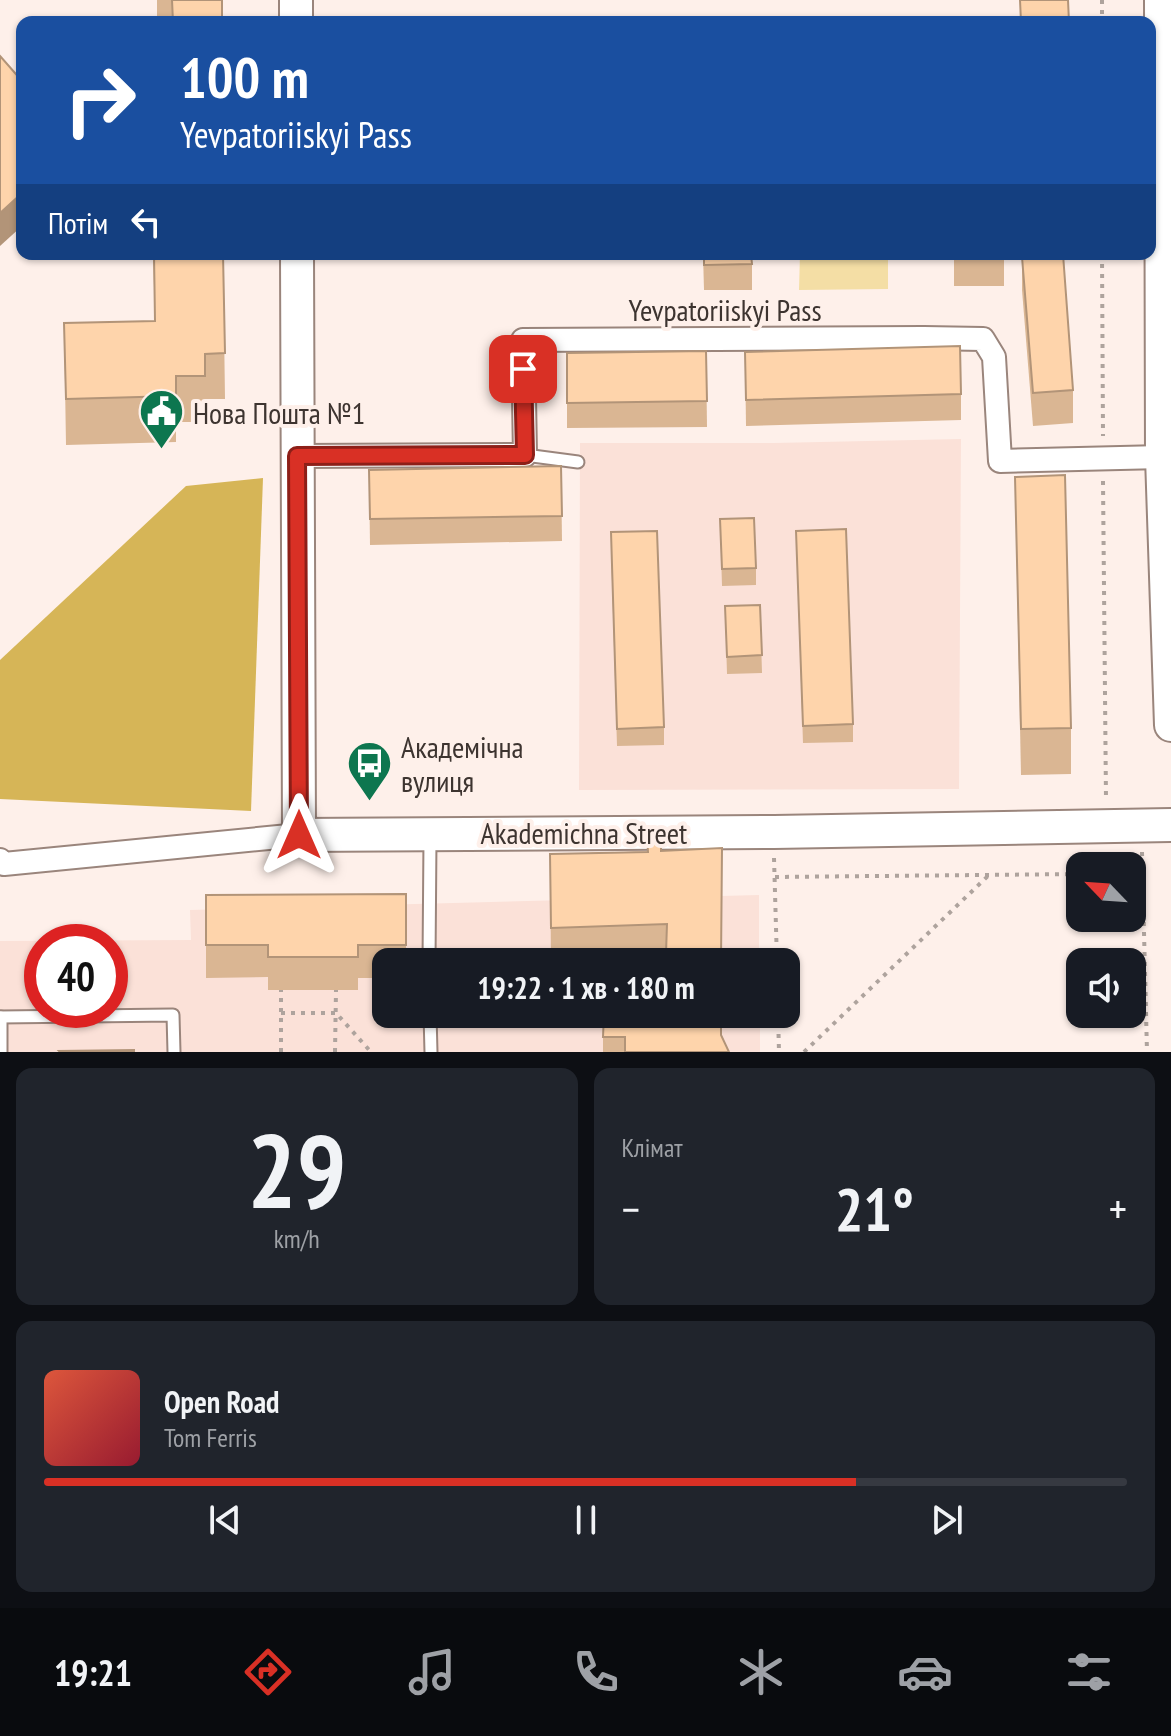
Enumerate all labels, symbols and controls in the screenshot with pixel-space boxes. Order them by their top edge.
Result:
text: 100 m [180,41,309,113]
icon: right [48,48,152,152]
text: Yevpatoriiskyi Pass [180,111,412,158]
icon: left [124,200,168,244]
text: Потім [48,203,108,242]
street label: Yevpatoriiskyi Pass [628,290,822,329]
pin [489,335,557,403]
icon: arrive [501,347,545,391]
public building icon: Нова Пошта №1 [138,388,186,451]
place label: Нова Пошта №1 [193,393,365,432]
place label: Академічна вулиця [401,727,523,800]
bus stop icon: Академічна вулиця [346,739,394,802]
position arrow [257,793,341,877]
street label: Akademichna Street [481,813,688,852]
north arrow [1066,852,1146,932]
map controls [1066,852,1146,1028]
speed limit sign: 40 [24,924,128,1028]
button: sound [1066,948,1146,1028]
text: 19:22 · 1 хв · 180 m [477,968,695,1007]
text: 29 [247,1102,346,1237]
text: Клімат [622,1131,683,1164]
text: 21° [835,1170,914,1248]
text: − [622,1180,640,1237]
text: + [1109,1180,1127,1237]
text: km/h [274,1222,320,1255]
text: Open Road [164,1382,279,1421]
text: Tom Ferris [164,1421,257,1454]
icon: previous [203,1498,247,1542]
icon: pause [564,1498,608,1542]
icon: next [925,1498,969,1542]
icon: directions [240,1644,296,1700]
icon: music [404,1644,460,1700]
icon: phone [568,1644,624,1700]
icon: climate [733,1644,789,1700]
icon: car [897,1644,953,1700]
icon: filters [1061,1644,1117,1700]
text: 19:21 [54,1649,132,1696]

